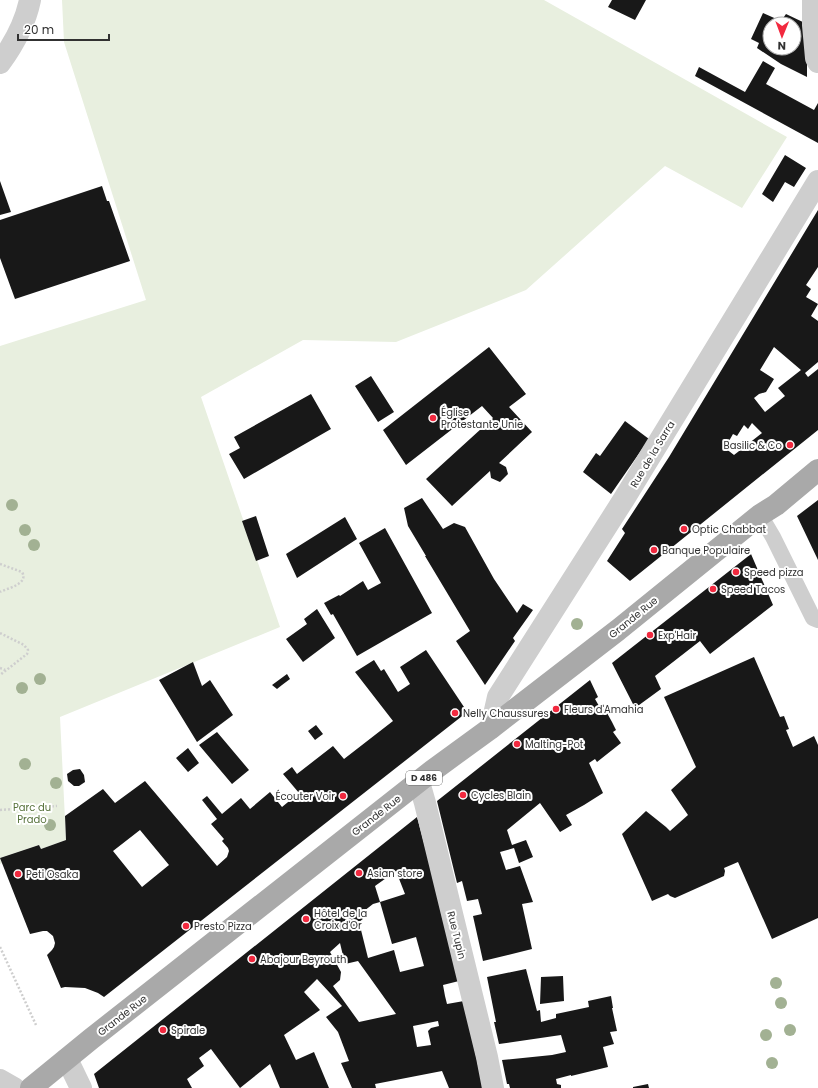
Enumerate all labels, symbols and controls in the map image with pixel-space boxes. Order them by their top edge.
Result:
scale bar [18,16,109,42]
north arrow [762,16,802,56]
text: 20 m [24,21,54,38]
text: N [778,38,786,54]
place label: Église Protestante Unie [441,405,523,432]
marker: Église Protestante Unie [428,413,438,423]
street label: Rue de la Sarra [626,418,678,491]
place label: Basilic & Co [724,438,782,453]
marker: Basilic & Co [785,440,795,450]
place label: Optic Chabbat [692,522,767,537]
marker: Optic Chabbat [679,524,689,534]
place label: Banque Populaire [662,543,750,558]
marker: Banque Populaire [649,545,659,555]
place label: Speed pizza [744,565,804,580]
marker: Speed pizza [731,567,741,577]
place label: Speed Tacos [721,582,785,597]
marker: Speed Tacos [708,584,718,594]
street label: Grande Rue [606,593,661,642]
place label: Exp'Hair [658,628,696,643]
marker: Exp'Hair [645,630,655,640]
place label: Fleurs d'Amahia [564,702,644,717]
marker: Fleurs d'Amahia [551,704,561,714]
place label: Nelly Chaussures [463,706,549,721]
marker: Nelly Chaussures [450,708,460,718]
place label: Malting-Pot [525,737,584,752]
marker: Malting-Pot [512,739,522,749]
road number: D 486 [406,771,442,785]
place label: Cycles Blain [471,788,531,803]
place label: Écouter Voir [275,789,335,804]
marker: Cycles Blain [458,790,468,800]
marker: Écouter Voir [338,791,348,801]
street label: Grande Rue [348,791,404,839]
park label: Parc du Prado [13,800,51,827]
place label: Asian store [367,866,422,881]
place label: Peti Osaka [26,867,79,882]
marker: Asian store [354,868,364,878]
marker: Peti Osaka [13,869,23,879]
place label: Hôtel de la Croix d'Or [314,906,367,933]
street label: Rue Tupin [443,910,470,961]
marker: Hôtel de la Croix d'Or [301,914,311,924]
place label: Presto Pizza [194,919,252,934]
marker: Presto Pizza [181,921,191,931]
place label: Abajour Beyrouth [260,952,346,967]
marker: Abajour Beyrouth [247,954,257,964]
street label: Grande Rue [94,991,150,1039]
place label: Spirale [171,1023,205,1038]
marker: Spirale [158,1025,168,1035]

